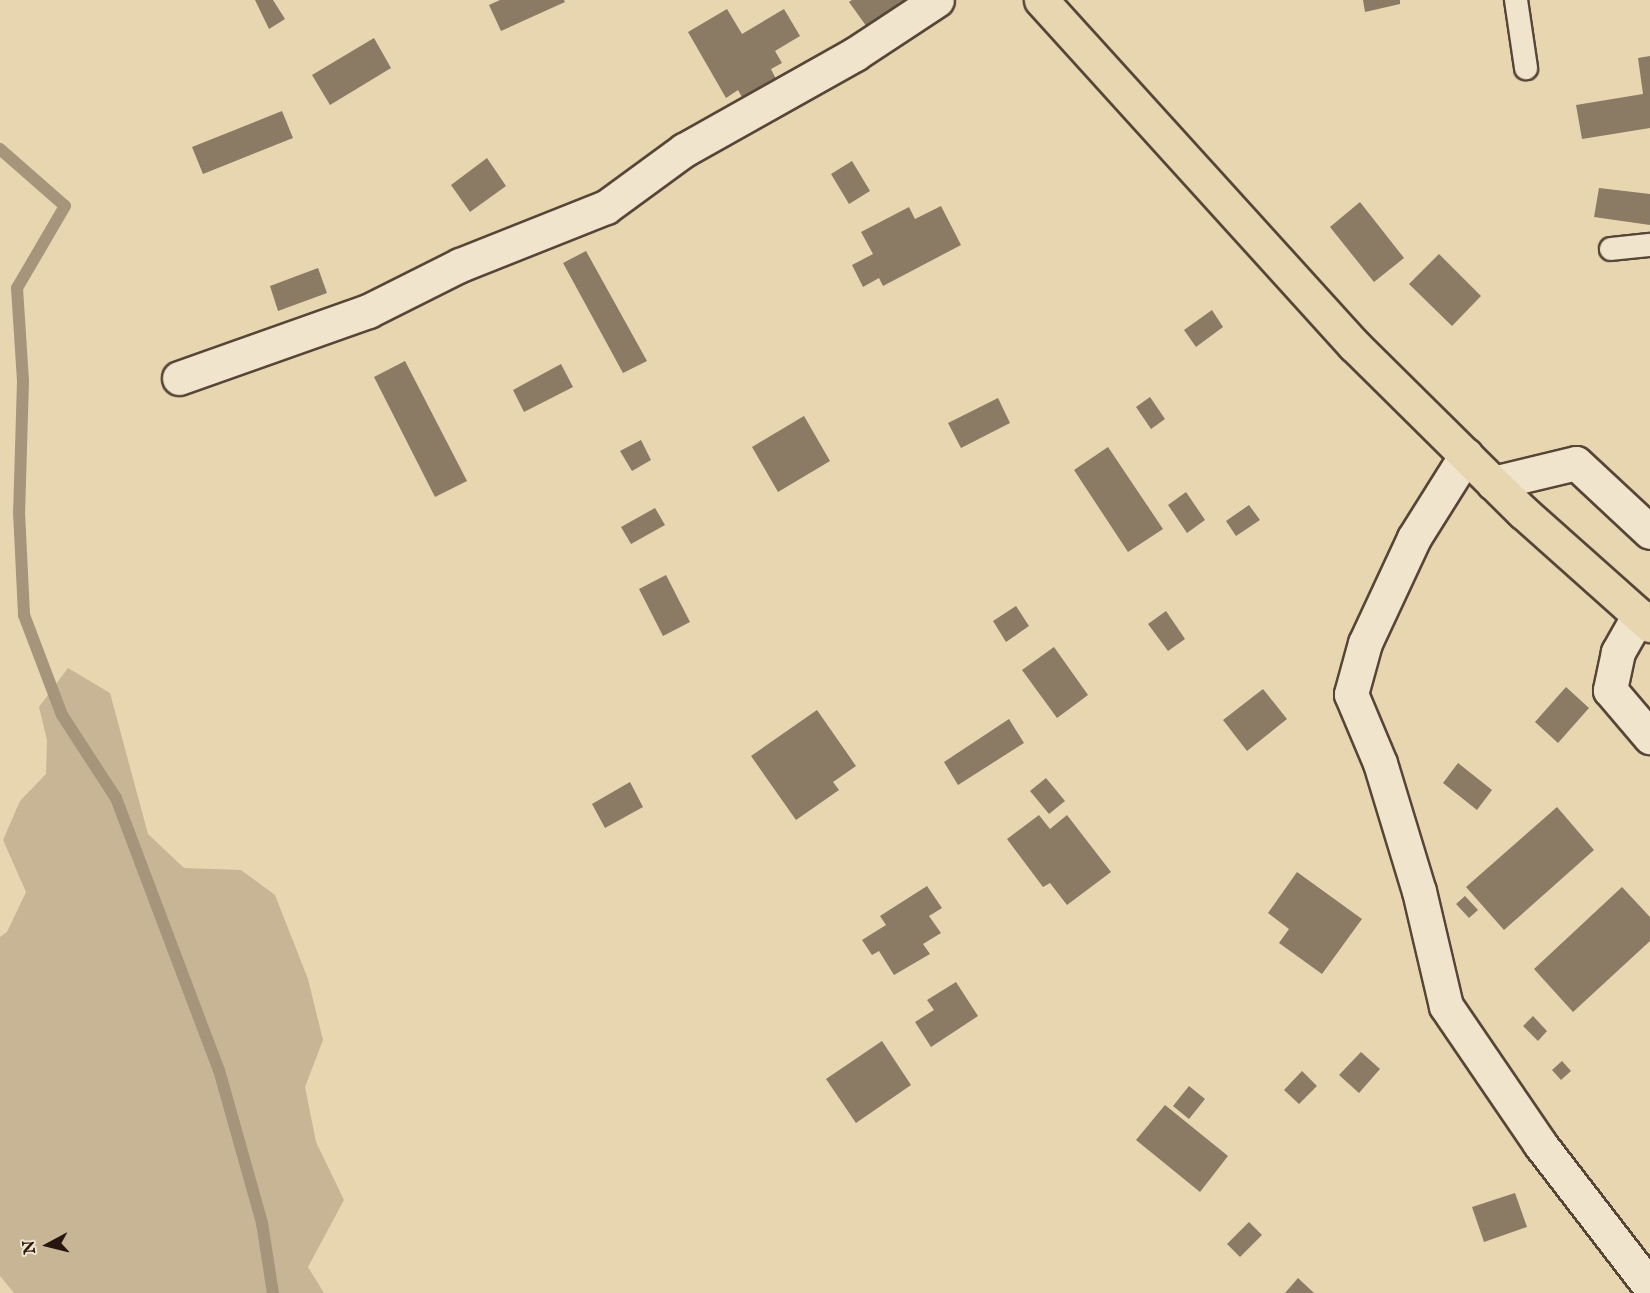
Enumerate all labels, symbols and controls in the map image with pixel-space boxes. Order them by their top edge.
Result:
north arrow [18,1215,78,1275]
text: N [19,1239,41,1255]

